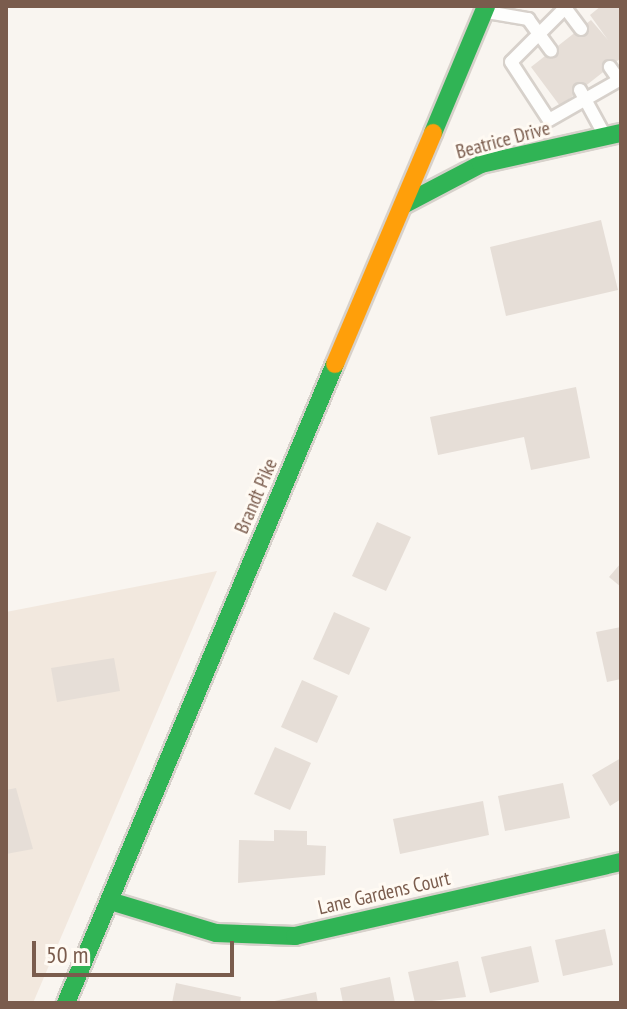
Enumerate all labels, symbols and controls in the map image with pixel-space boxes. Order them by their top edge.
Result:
street label: Beatrice Drive [453,116,553,164]
street label: Brandt Pike [229,455,283,537]
street label: Lane Gardens Court [316,866,452,920]
scale bar [36,925,238,975]
text: 50 m [46,939,88,970]

